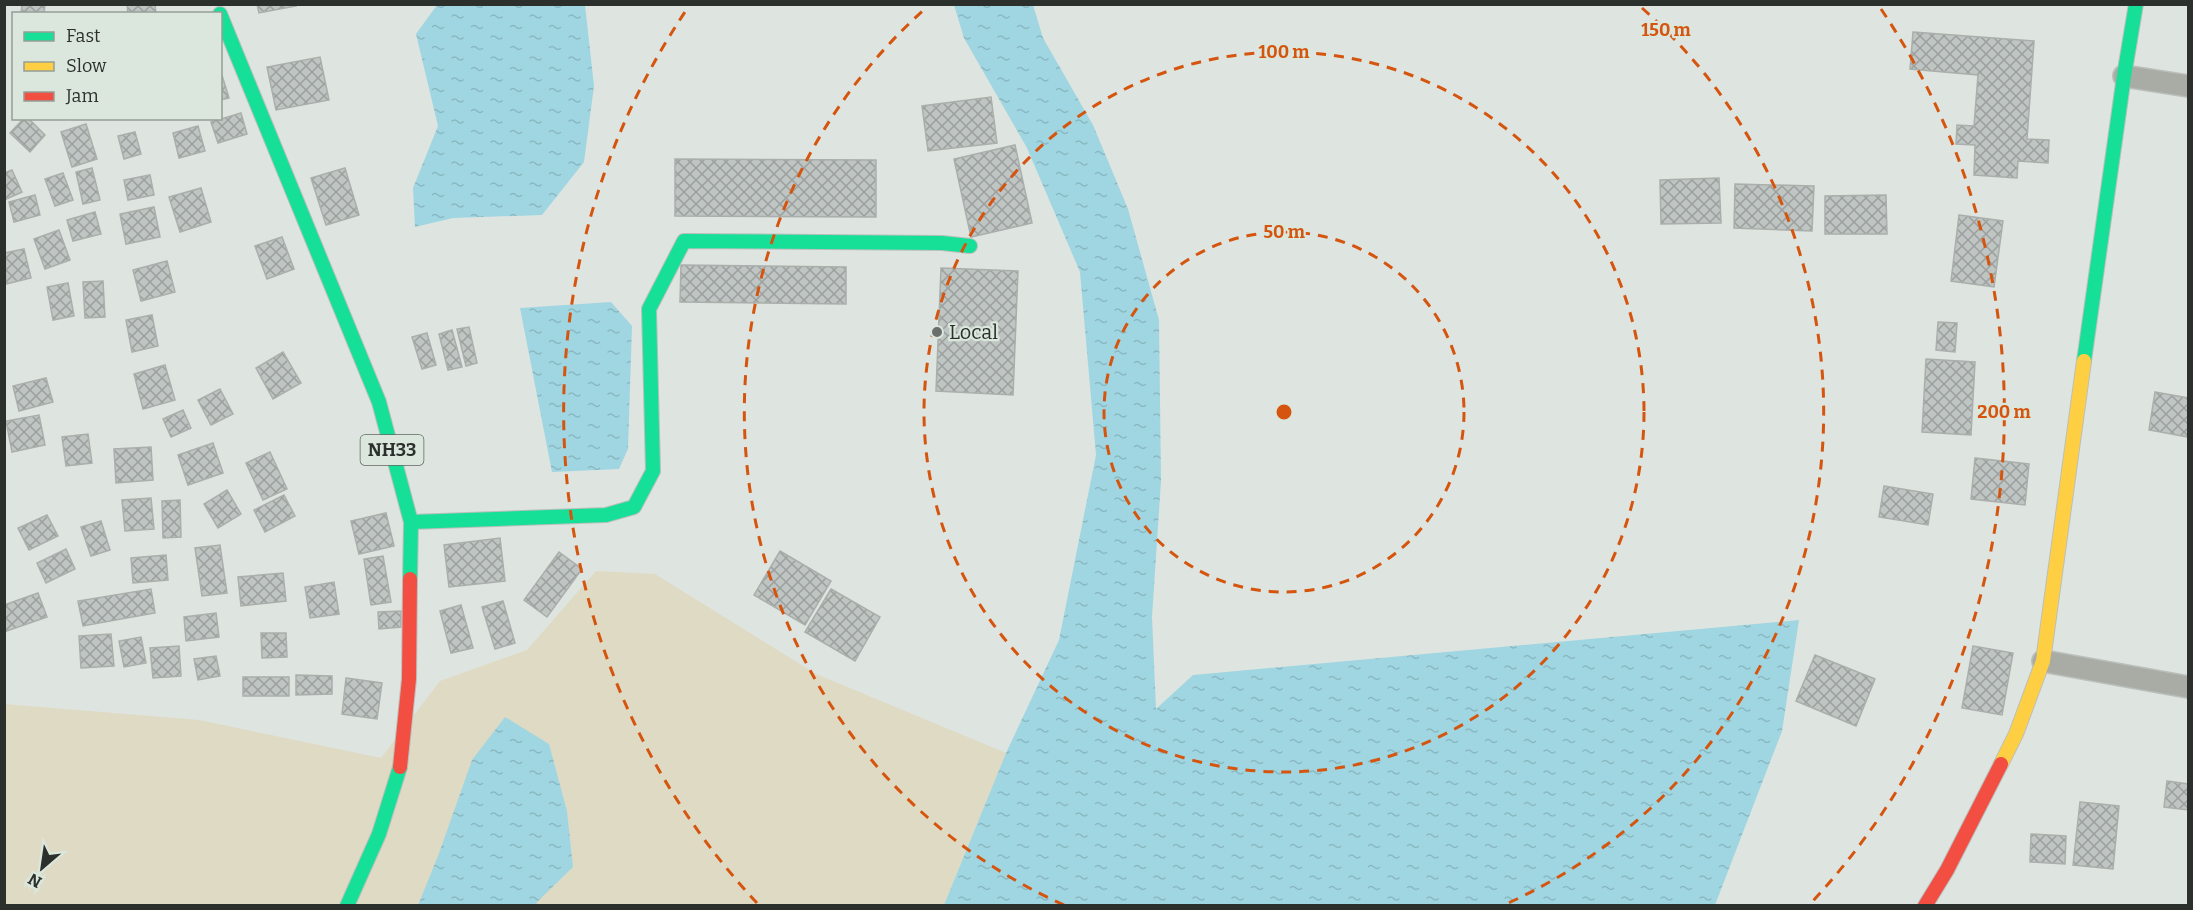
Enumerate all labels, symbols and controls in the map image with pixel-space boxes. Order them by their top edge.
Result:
legend [12,12,222,120]
text: 150 m [1641,19,1691,41]
text: Fast [66,25,101,47]
text: 100 m [1258,41,1310,63]
text: Slow [66,55,107,77]
text: Jam [65,85,99,107]
text: 50 m [1263,221,1305,243]
place label: Local [949,320,998,344]
marker: Local [930,325,944,339]
text: 200 m [1977,401,2031,423]
centre of rings [1274,402,1294,422]
road number: NH33 [360,435,424,465]
north arrow [12,838,72,898]
text: N [25,869,45,892]

